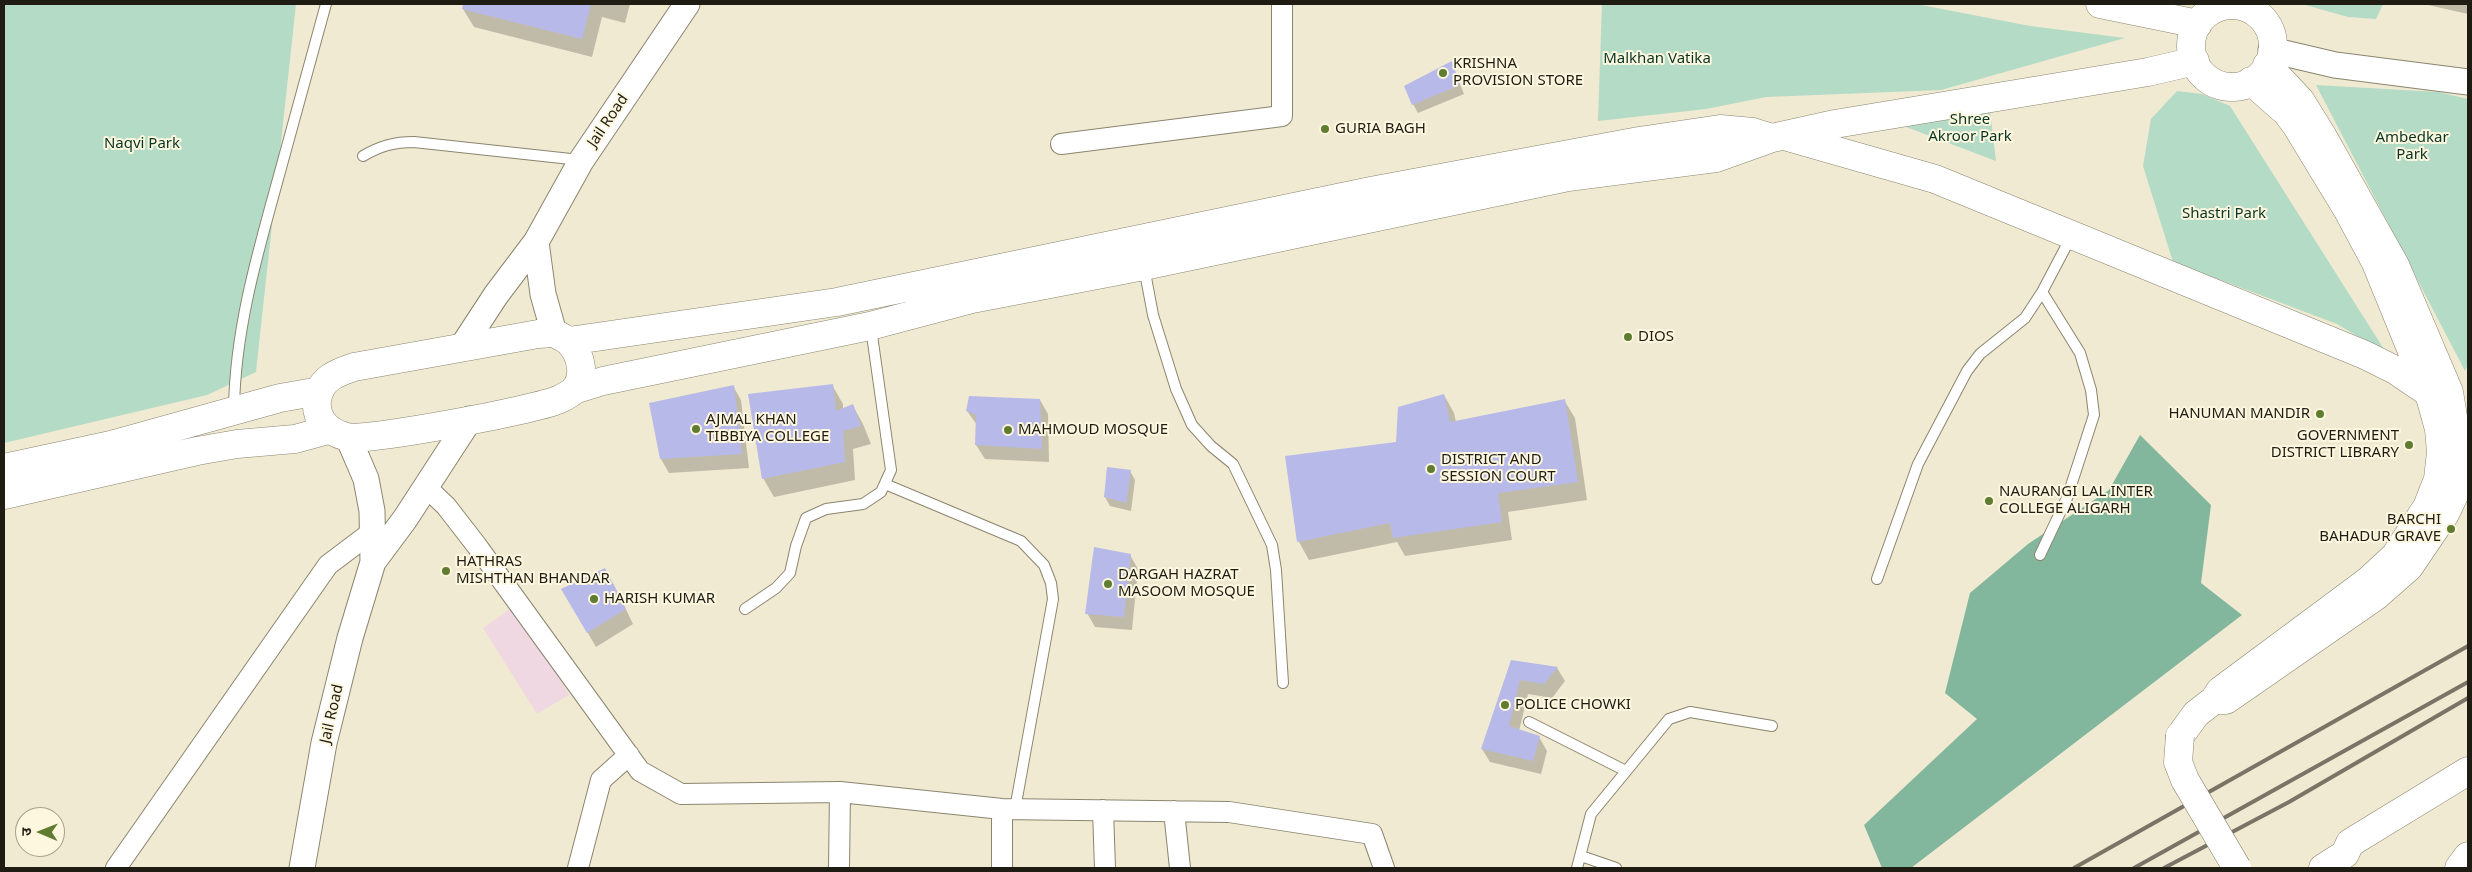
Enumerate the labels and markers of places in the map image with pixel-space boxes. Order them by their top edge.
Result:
place label: KRISHNA PROVISION STORE [1453,55,1583,90]
marker: KRISHNA PROVISION STORE [1437,67,1449,79]
place label: GURIA BAGH [1335,120,1426,138]
marker: GURIA BAGH [1319,123,1331,135]
place label: DIOS [1638,328,1674,346]
marker: DIOS [1622,331,1634,343]
place label: HANUMAN MANDIR [2168,405,2310,423]
marker: HANUMAN MANDIR [2314,408,2326,420]
place label: AJMAL KHAN TIBBIYA COLLEGE [706,411,829,446]
place label: MAHMOUD MOSQUE [1018,421,1168,439]
marker: AJMAL KHAN TIBBIYA COLLEGE [690,423,702,435]
marker: MAHMOUD MOSQUE [1002,424,1014,436]
place label: GOVERNMENT DISTRICT LIBRARY [2271,427,2399,462]
marker: GOVERNMENT DISTRICT LIBRARY [2403,439,2415,451]
place label: DISTRICT AND SESSION COURT [1441,451,1556,486]
marker: DISTRICT AND SESSION COURT [1425,463,1437,475]
place label: NAURANGI LAL INTER COLLEGE ALIGARH [1999,483,2153,518]
marker: NAURANGI LAL INTER COLLEGE ALIGARH [1983,495,1995,507]
place label: BARCHI BAHADUR GRAVE [2319,511,2441,546]
marker: BARCHI BAHADUR GRAVE [2445,523,2457,535]
place label: HATHRAS MISHTHAN BHANDAR [456,553,610,588]
marker: HATHRAS MISHTHAN BHANDAR [440,565,452,577]
place label: DARGAH HAZRAT MASOOM MOSQUE [1118,566,1255,601]
marker: DARGAH HAZRAT MASOOM MOSQUE [1102,578,1114,590]
place label: HARISH KUMAR [604,590,715,608]
marker: HARISH KUMAR [588,593,600,605]
place label: POLICE CHOWKI [1515,696,1631,714]
marker: POLICE CHOWKI [1499,699,1511,711]

